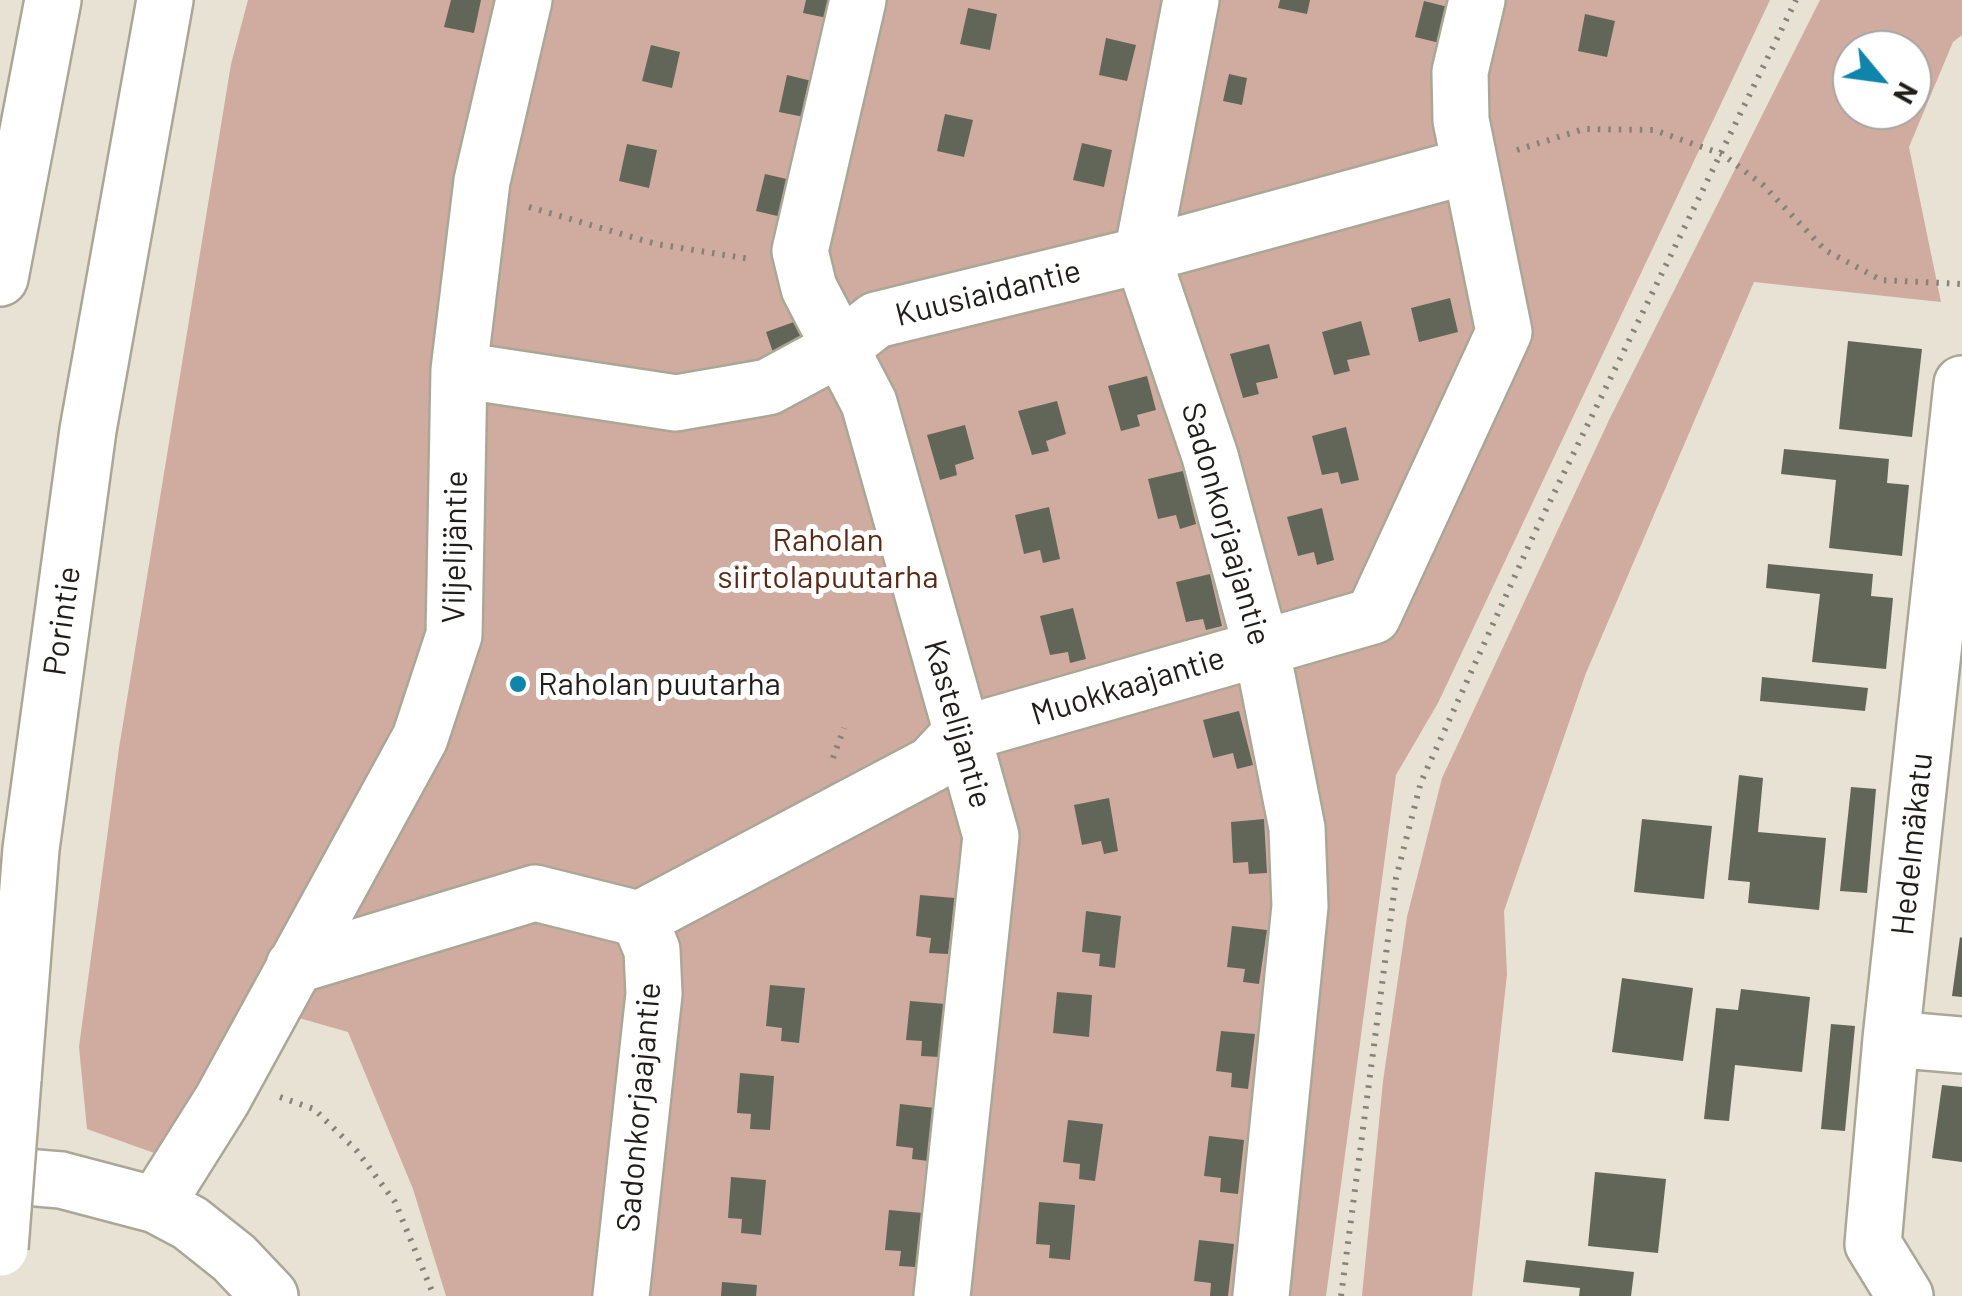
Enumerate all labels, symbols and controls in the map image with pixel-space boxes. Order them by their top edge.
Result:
north arrow [1832,30,1932,130]
text: N [1887,77,1926,110]
street label: Kuusiaidantie [891,251,1085,335]
street label: Sadonkorjaajantie [1173,398,1279,650]
street label: Viljelijäntie [434,470,476,624]
park label: Raholan siirtolapuutarha [717,521,939,596]
street label: Porintie [35,564,89,678]
street label: Kastelijantie [916,635,1000,813]
street label: Muokkaajantie [1027,638,1229,734]
place label: Raholan puutarha [538,665,781,703]
marker: Raholan puutarha [507,673,529,695]
street label: Hedelmäkatu [1883,751,1941,937]
street label: Sadonkorjaajantie [609,981,669,1233]

